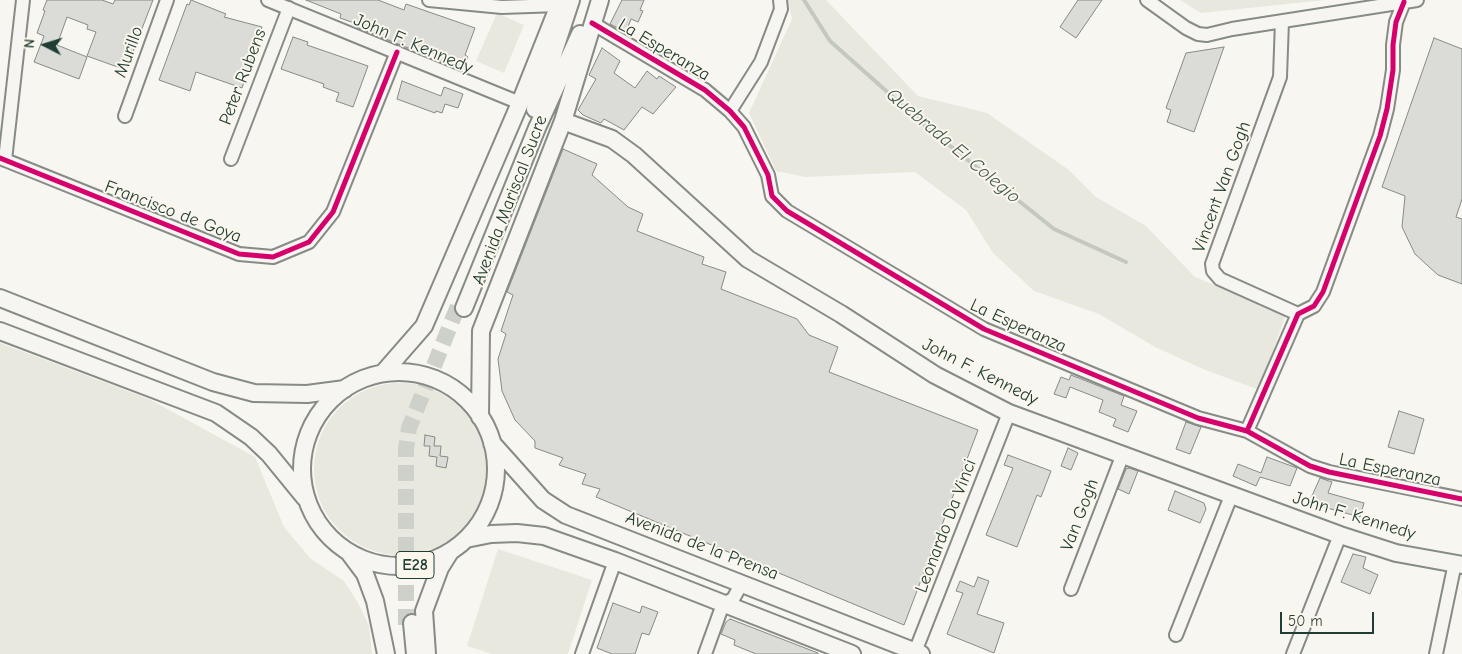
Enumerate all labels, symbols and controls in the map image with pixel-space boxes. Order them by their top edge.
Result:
street label: John F. Kennedy [350,9,476,79]
street label: La Esperanza [614,14,714,86]
north arrow [20,20,70,70]
street label: Murillo [110,23,148,81]
street label: Peter Rubens [215,26,271,128]
text: N [21,38,38,49]
water label: Quebrada El Colegio [881,83,1025,209]
street label: Avenida Mariscal Sucre [468,112,552,288]
street label: Vincent Van Gogh [1188,118,1256,256]
street label: Francisco de Goya [102,176,244,248]
street label: La Esperanza [966,294,1070,358]
street label: John F. Kennedy [918,333,1042,411]
street label: La Esperanza [1337,449,1443,491]
street label: Leonardo Da Vinci [911,456,981,596]
street label: Van Gogh [1056,476,1104,554]
street label: John F. Kennedy [1290,487,1418,545]
street label: Avenida de la Prensa [623,507,781,585]
road number: E28 [396,552,434,578]
scale bar [1282,602,1376,634]
text: 50 m [1288,612,1323,630]

